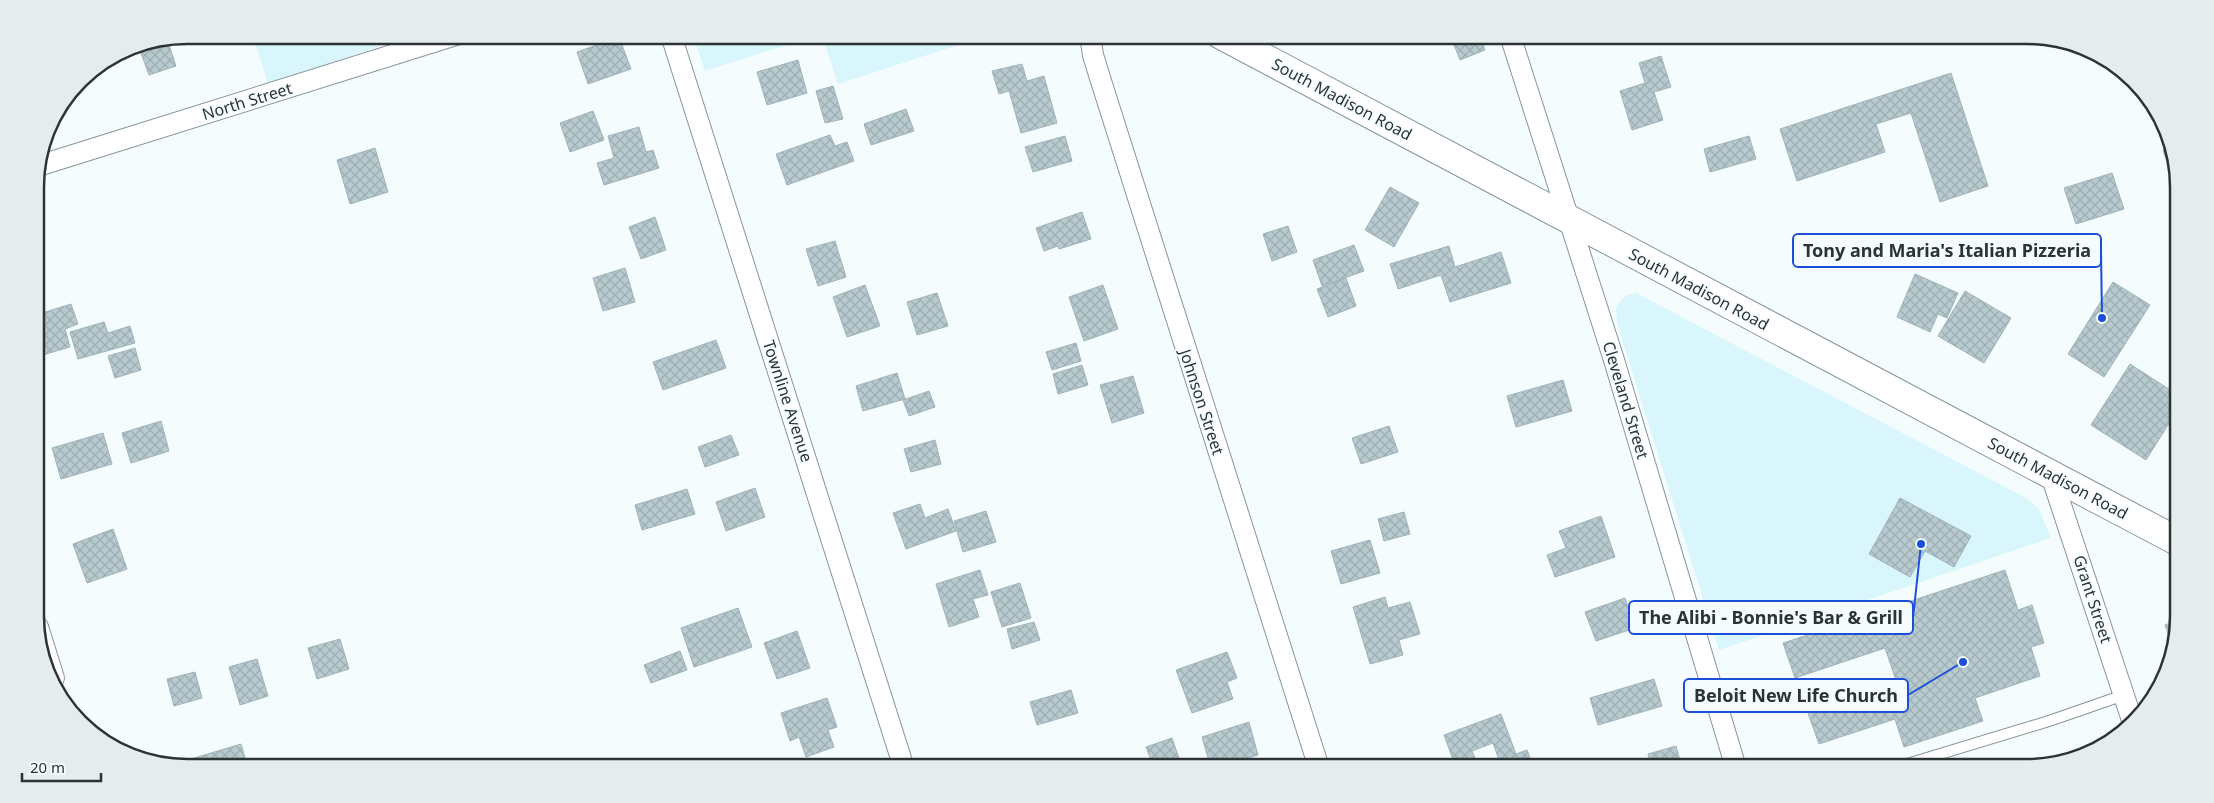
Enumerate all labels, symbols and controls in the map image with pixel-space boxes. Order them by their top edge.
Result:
street label: South Madison Road [1268,53,1416,145]
street label: North Street [199,77,295,125]
callout: Tony and Maria's Italian Pizzeria [1793,234,2101,267]
text: Tony and Maria's Italian Pizzeria [1803,238,2091,262]
street label: South Madison Road [1625,243,1773,335]
street label: Townline Avenue [758,337,818,465]
street label: Cleveland Street [1598,339,1654,462]
street label: Johnson Street [1174,344,1230,458]
street label: South Madison Road [1984,432,2132,524]
street label: Grant Street [2068,552,2118,646]
callout: The Alibi - Bonnie's Bar & Grill [1629,601,1913,634]
text: The Alibi - Bonnie's Bar & Grill [1639,605,1903,629]
callout: Beloit New Life Church [1684,679,1908,712]
text: Beloit New Life Church [1694,683,1898,707]
scale bar [22,750,101,782]
text: 20 m [30,757,65,777]

